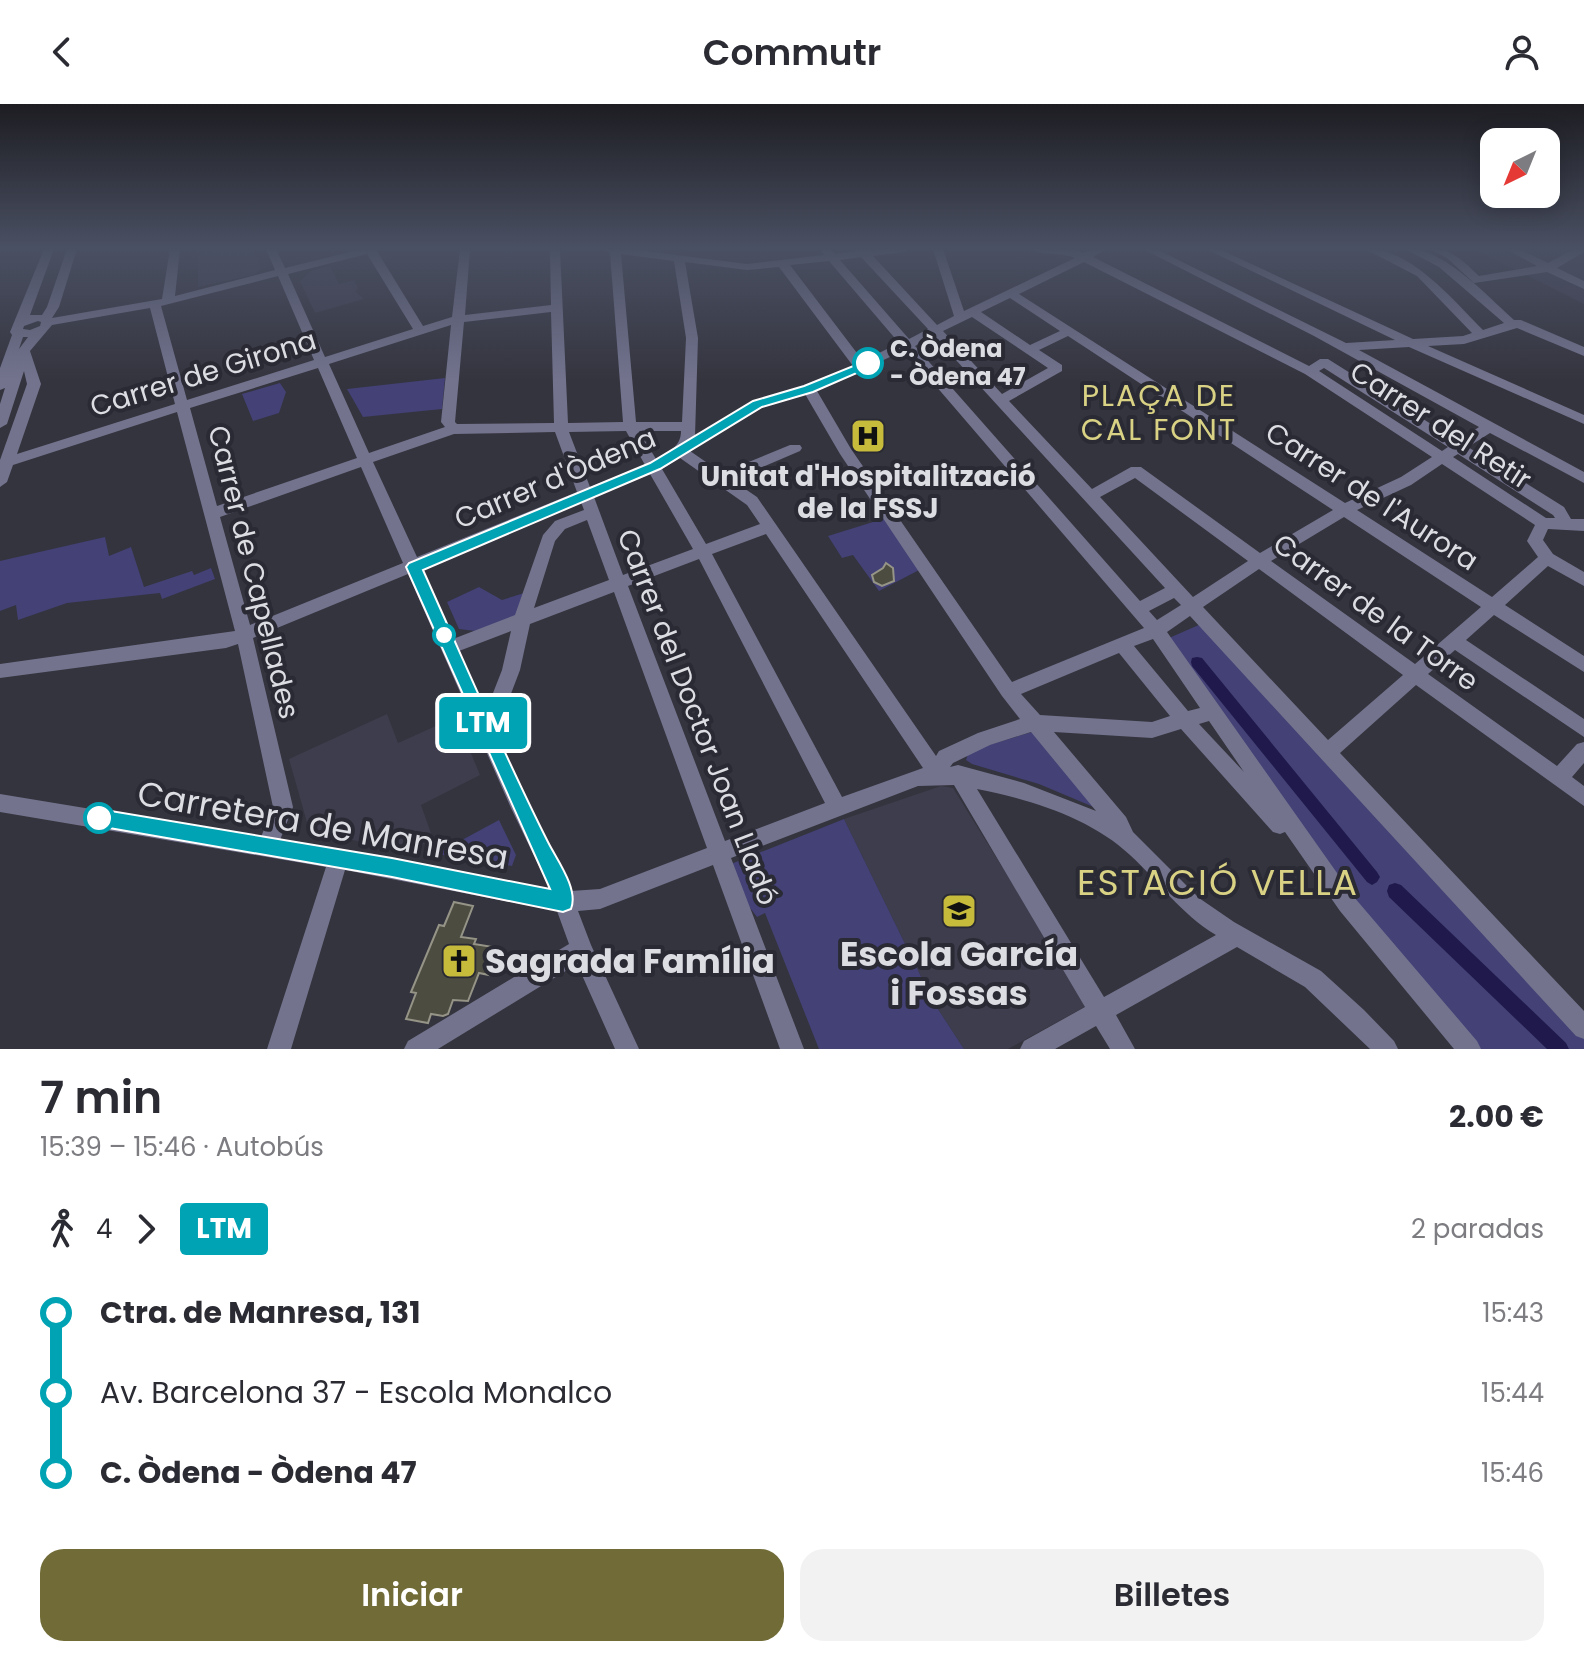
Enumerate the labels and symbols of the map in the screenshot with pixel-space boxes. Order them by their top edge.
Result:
north arrow [1480,128,1560,208]
street label: Carrer de Girona [85,321,321,426]
place label: C. Òdena - Òdena 47 [890,332,1026,393]
marker: C. Òdena - Òdena 47 [853,348,883,378]
street label: Carrer del Retir [1342,352,1539,499]
district label: PLAÇA DE CAL FONT [1081,374,1237,451]
street label: Carrer de l'Aurora [1258,413,1486,580]
hospital icon: Unitat d'Hospitalització de la FSSJ [849,417,887,455]
street label: Carrer d'Òdena [449,418,662,538]
street label: Carrer de Capellades [198,421,309,723]
place label: Unitat d'Hospitalització de la FSSJ [700,457,1036,528]
street label: Carrer del Doctor Joan Lladó [608,523,787,911]
street label: Carrer de la Torre [1265,525,1486,700]
unlabelled marker [433,624,455,646]
line badge: LTM [437,697,529,749]
street label: Carretera de Manresa [134,769,512,881]
unlabelled marker [84,803,114,833]
district label: ESTACIÓ VELLA [1077,857,1359,908]
school or university icon: Escola García i Fossas [940,892,978,930]
place label: Escola García i Fossas [840,930,1078,1017]
place label: Sagrada Família [485,937,775,985]
church icon: Sagrada Família [440,942,478,980]

